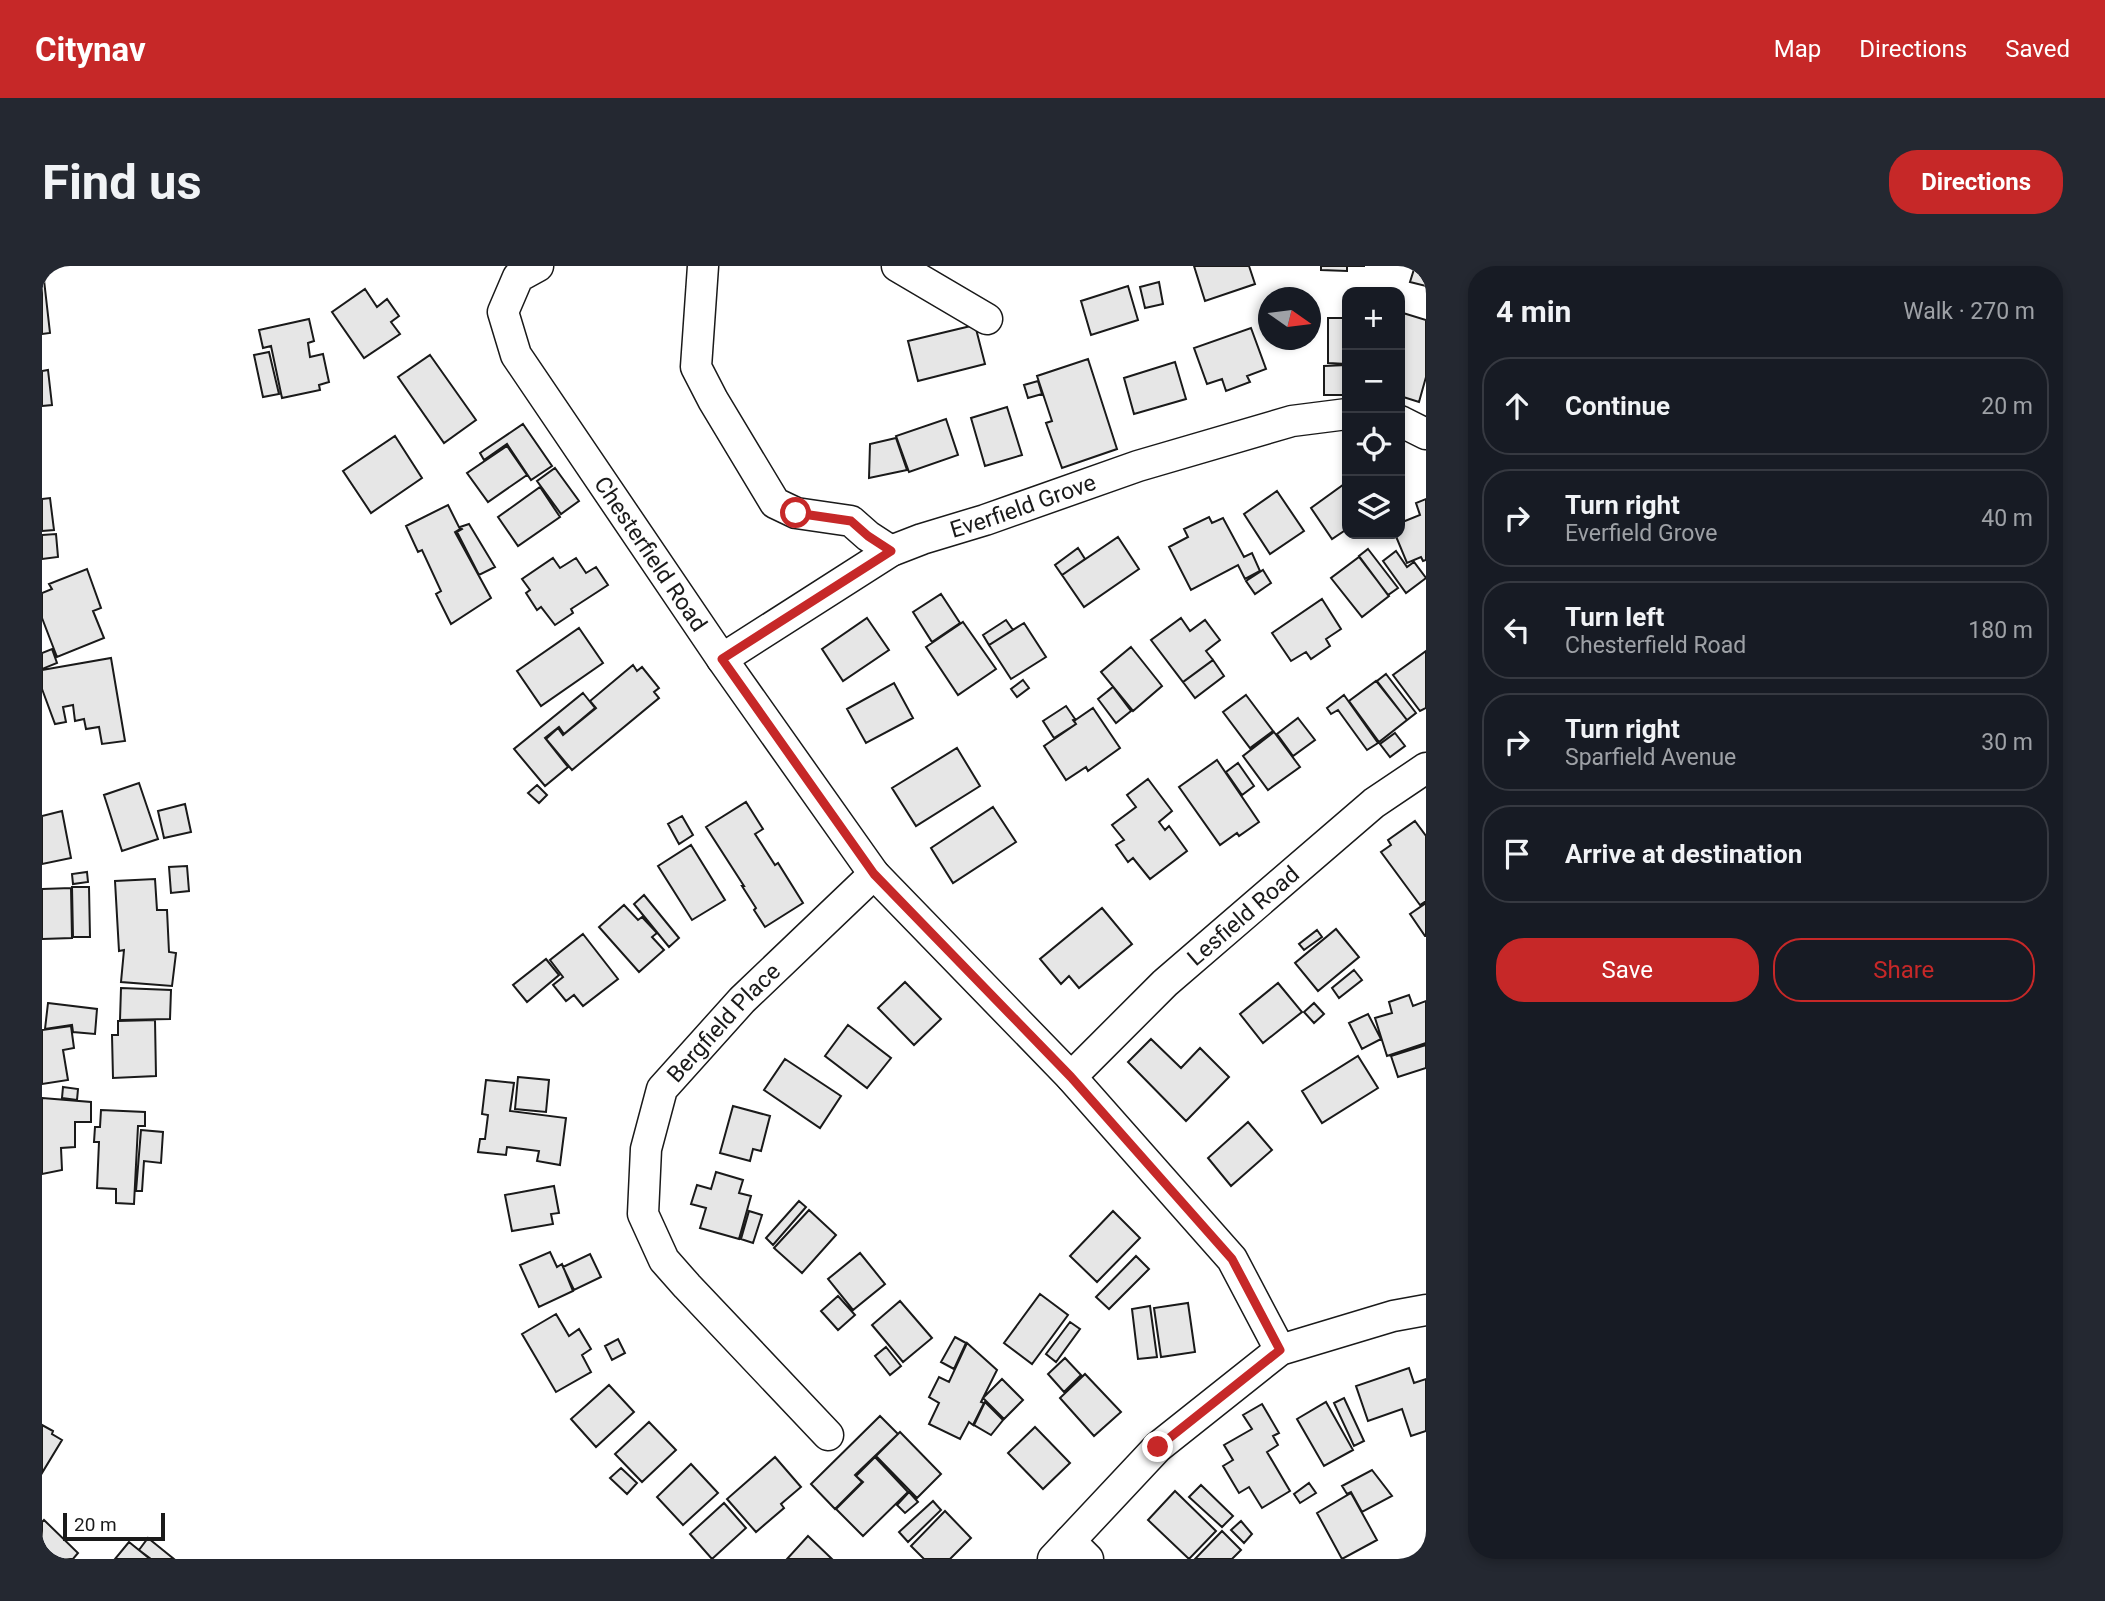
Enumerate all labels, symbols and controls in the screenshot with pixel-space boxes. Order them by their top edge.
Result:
text: Citynav [35,30,146,69]
text: Map [1774,35,1821,63]
text: Directions [1859,35,1967,63]
text: Saved [2005,35,2070,63]
button: Directions [1889,150,2063,214]
text: Find us [42,154,202,211]
north arrow [1258,287,1321,350]
map controls [1342,287,1405,539]
button: + [1342,287,1405,350]
text: 4 min [1496,294,1571,329]
text: Walk · 270 m [1903,298,2035,325]
button: − [1342,350,1405,413]
icon: ahead [1498,387,1536,425]
text: Continue [1565,391,1670,421]
text: 20 m [1981,393,2033,420]
button: locate [1342,413,1405,476]
street label: Everfield Grove [947,468,1099,543]
street label: Chesterfield Road [589,471,713,636]
button: layers [1342,476,1405,539]
text: Turn right [1565,490,1680,520]
route start [780,497,811,528]
icon: right [1498,499,1536,537]
text: 40 m [1981,505,2033,532]
text: Everfield Grove [1565,520,1717,547]
text: Turn left [1565,602,1664,632]
icon: left [1498,611,1536,649]
text: 180 m [1968,617,2033,644]
text: Chesterfield Road [1565,632,1746,659]
text: Turn right [1565,714,1680,744]
icon: right [1498,723,1536,761]
text: 30 m [1981,729,2033,756]
text: Sparfield Avenue [1565,744,1736,771]
icon: arrive [1498,835,1536,873]
text: Arrive at destination [1565,839,1802,869]
street label: Lesfield Road [1182,860,1304,971]
button: Save [1496,938,1759,1002]
button: Share [1773,938,2035,1002]
street label: Bergfield Place [661,958,786,1088]
route end [1142,1431,1173,1462]
scale bar [63,1510,164,1542]
text: 20 m [74,1513,117,1536]

